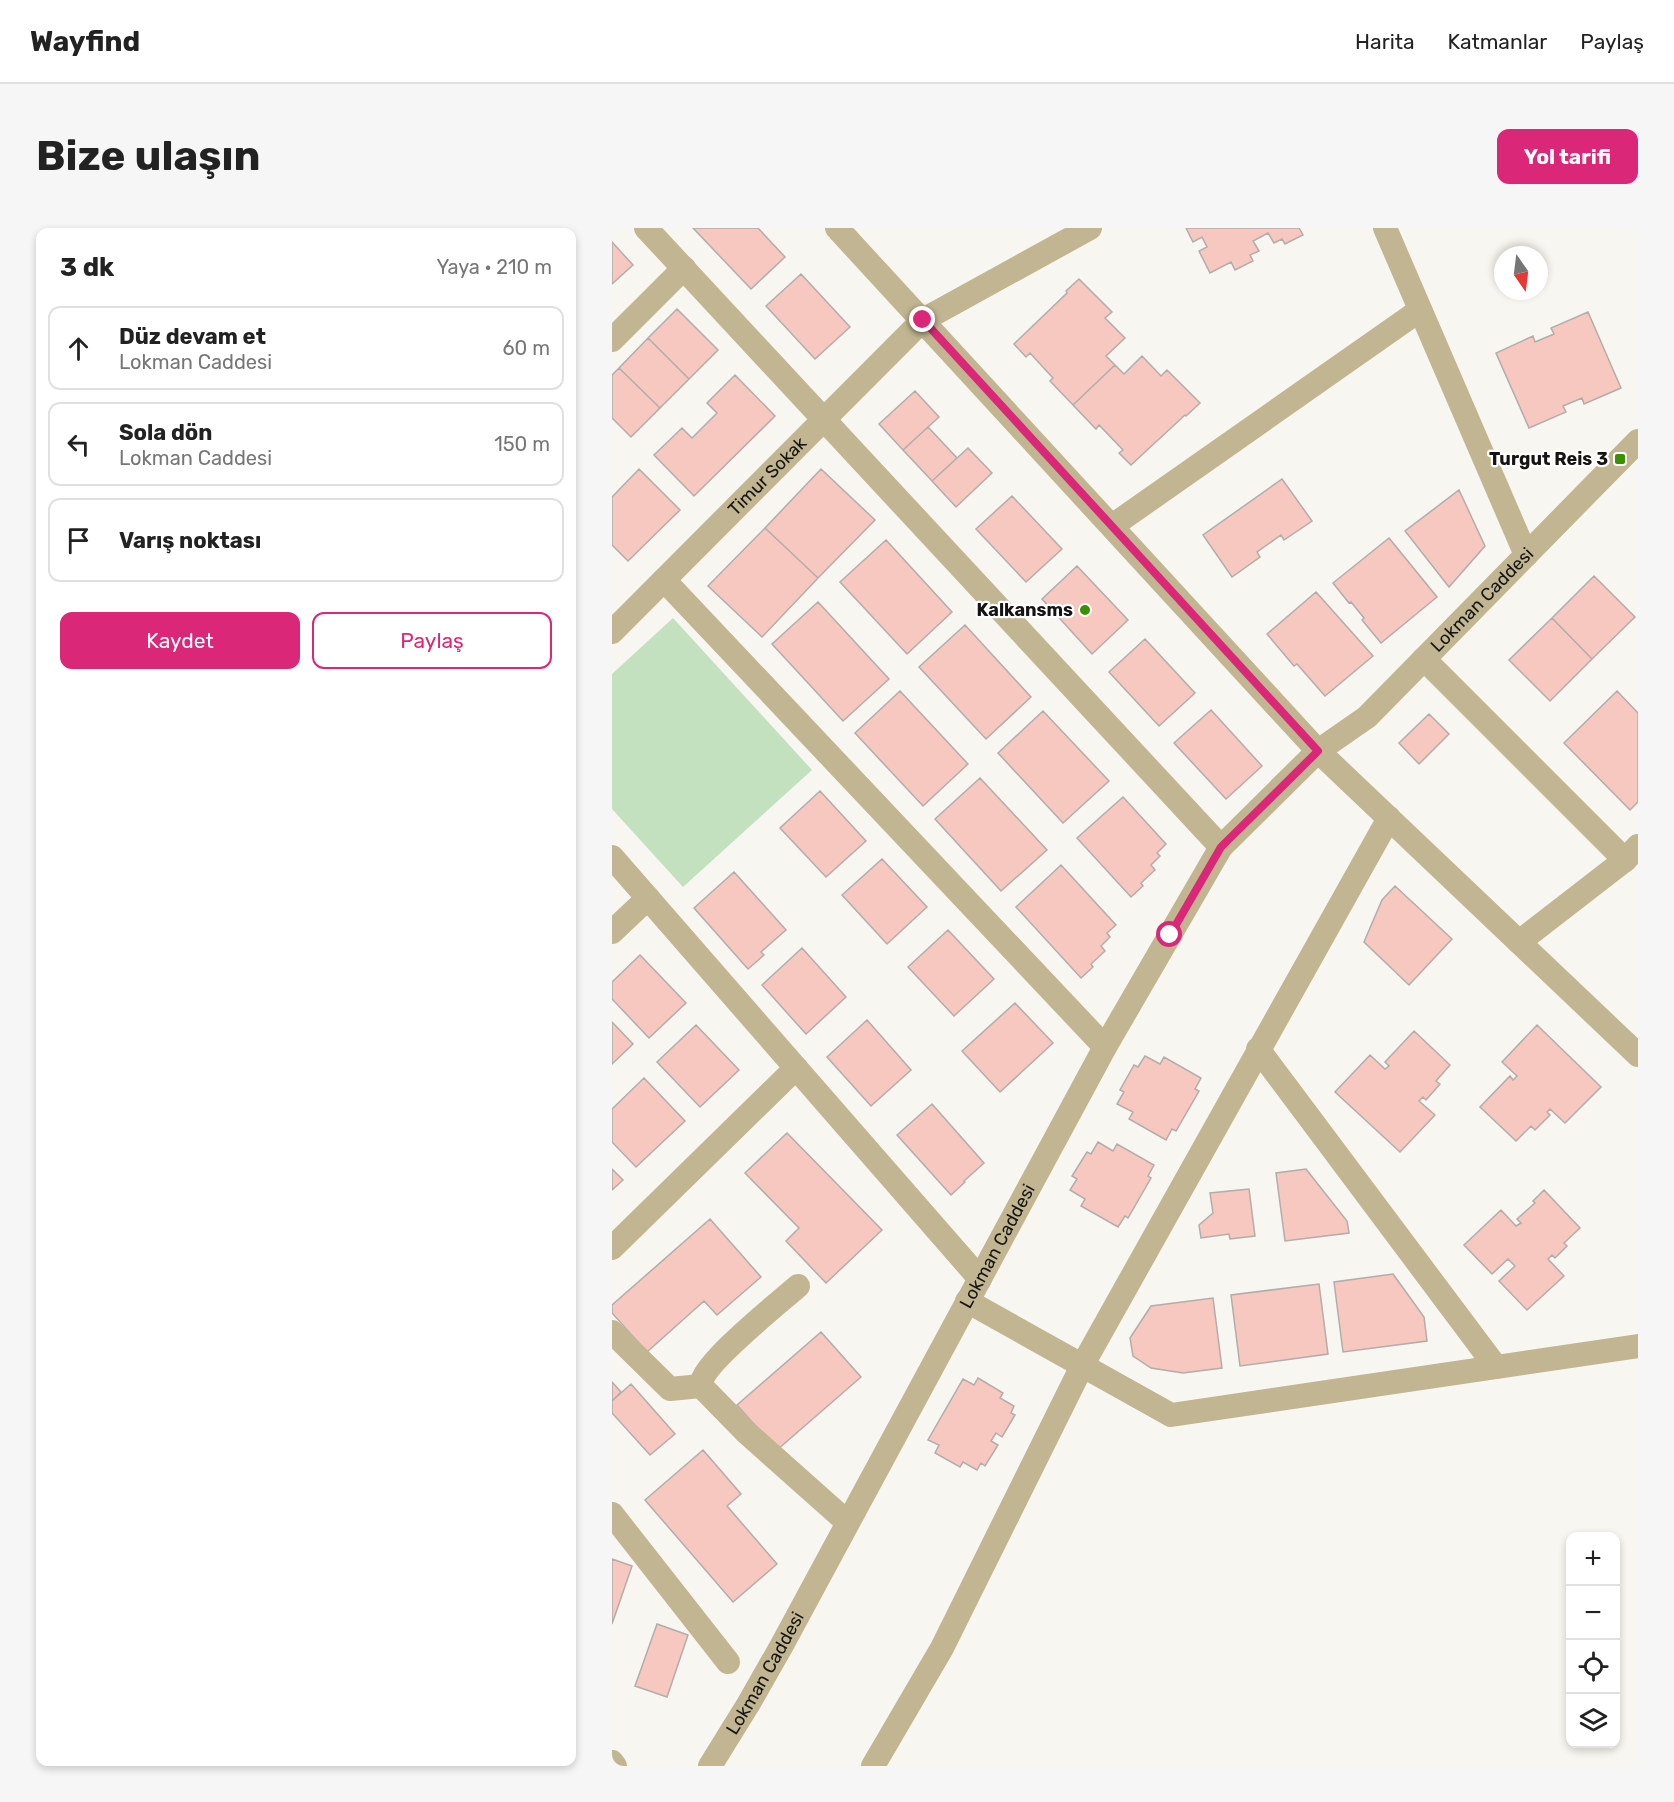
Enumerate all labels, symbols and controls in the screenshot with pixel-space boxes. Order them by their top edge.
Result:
text: Wayfind [30,25,140,58]
text: Harita [1355,29,1415,54]
text: Katmanlar [1448,29,1547,54]
text: Paylaş [1580,29,1644,54]
button: Yol tarifi [1497,129,1638,184]
text: Bize ulaşın [36,131,260,181]
north arrow [1494,246,1548,300]
text: 3 dk [60,252,114,283]
text: Yaya · 210 m [436,255,552,279]
route end [909,306,935,332]
text: Düz devam et [119,323,266,350]
icon: ahead [62,332,95,365]
text: 60 m [503,336,550,360]
text: Lokman Caddesi [119,350,272,374]
text: Sola dön [119,419,212,446]
icon: left [62,428,95,461]
text: 150 m [494,432,550,456]
street label: Timur Sokak [723,432,812,520]
text: Lokman Caddesi [119,446,272,470]
place label: Turgut Reis 3 [1489,448,1608,470]
marker: Turgut Reis 3 [1613,452,1627,466]
icon: arrive [62,524,95,557]
text: Varış noktası [119,527,261,554]
street label: Lokman Caddesi [1426,543,1538,657]
place label: Kalkansms [976,599,1073,621]
marker: Kalkansms [1078,603,1092,617]
button: Kaydet [60,612,300,669]
button: Paylaş [312,612,552,669]
route start [1156,921,1182,947]
street label: Lokman Caddesi [955,1180,1040,1312]
map controls [1566,1532,1620,1748]
button: + [1566,1532,1620,1586]
button: − [1566,1586,1620,1640]
street label: Lokman Caddesi [721,1608,809,1739]
button: locate [1566,1640,1620,1694]
button: layers [1566,1694,1620,1748]

